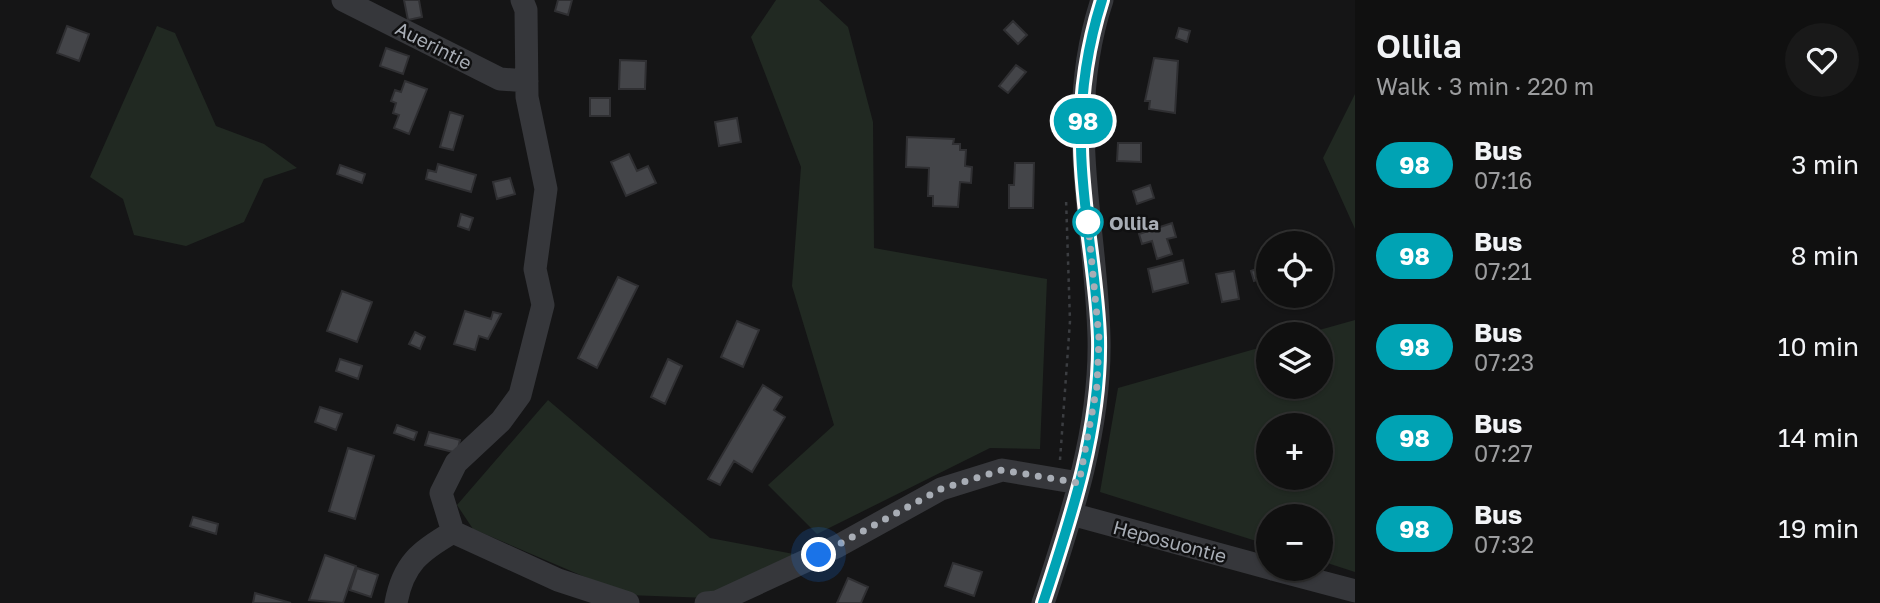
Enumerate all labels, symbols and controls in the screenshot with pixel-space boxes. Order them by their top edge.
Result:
street label: Auerintie [392,16,476,74]
button: heart [1785,23,1859,97]
text: Ollila [1376,26,1462,65]
text: Walk · 3 min · 220 m [1376,72,1594,100]
line badge: 98 [1052,98,1114,144]
text: 98 [1068,106,1098,135]
text: Bus [1474,135,1522,166]
text: 3 min [1791,149,1859,180]
text: 98 [1399,150,1430,179]
text: 07:16 [1474,166,1532,194]
marker: Ollila [1073,207,1103,237]
place label: Ollila [1109,211,1159,234]
text: Bus [1474,226,1522,257]
map controls [1256,231,1333,581]
button: locate [1256,231,1333,308]
text: 8 min [1791,240,1859,271]
text: 98 [1399,241,1430,270]
text: 07:21 [1474,257,1532,285]
text: Bus [1474,317,1522,348]
button: layers [1256,322,1333,399]
text: 10 min [1778,331,1859,362]
text: 98 [1399,332,1430,361]
text: 07:23 [1474,348,1534,376]
text: Bus [1474,408,1522,439]
button: + [1256,413,1333,490]
text: 14 min [1778,422,1859,453]
text: 98 [1399,423,1430,452]
text: 07:27 [1474,439,1533,467]
text: Bus [1474,499,1522,530]
button: − [1256,504,1333,581]
text: 19 min [1778,513,1859,544]
text: 98 [1399,514,1430,543]
street label: Heposuontie [1111,515,1229,567]
text: 07:32 [1474,530,1534,558]
your location [801,537,836,572]

